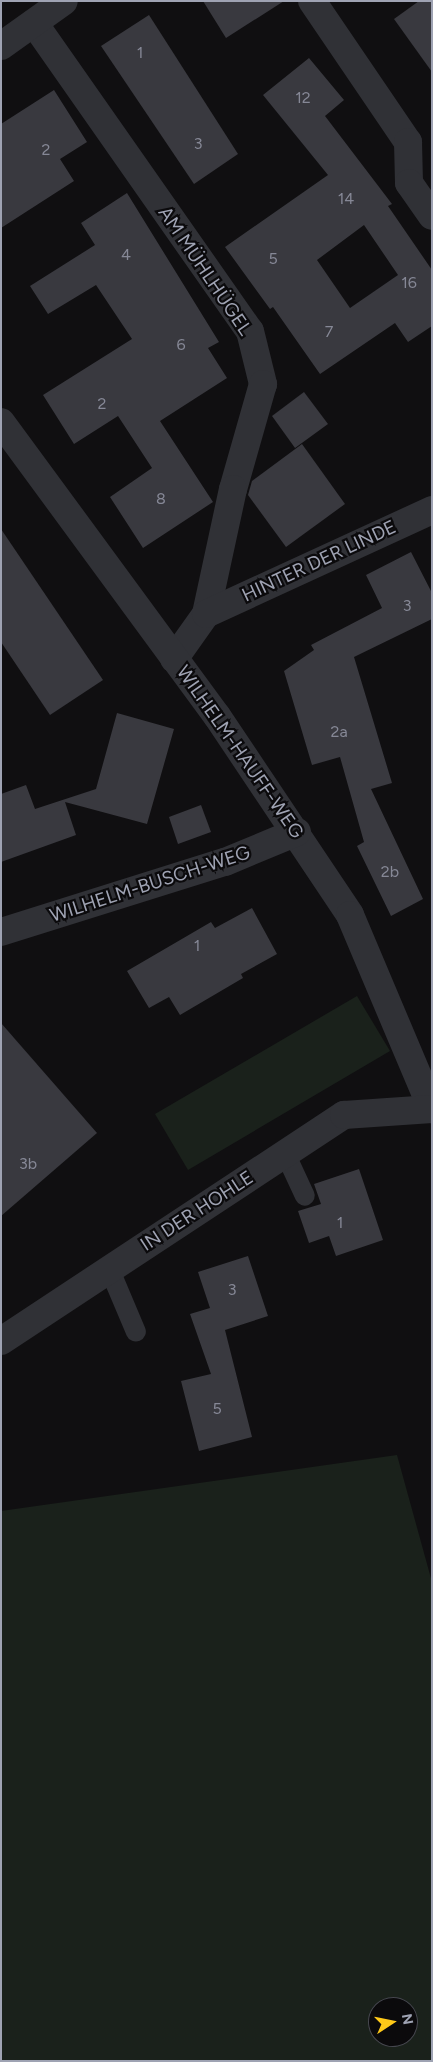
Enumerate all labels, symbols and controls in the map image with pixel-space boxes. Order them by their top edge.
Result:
house number: 1 [137,43,143,63]
house number: 12 [295,88,311,108]
house number: 3 [194,134,202,154]
house number: 2 [42,140,50,160]
house number: 14 [338,189,354,209]
street label: AM MÜHLHÜGEL [153,202,257,340]
house number: 4 [121,245,131,265]
house number: 5 [268,249,278,269]
house number: 16 [401,273,417,293]
house number: 7 [325,322,333,342]
house number: 6 [176,335,186,355]
house number: 2 [98,394,106,414]
house number: 8 [156,489,166,509]
street label: HINTER DER LINDE [238,515,400,607]
house number: 3 [403,596,411,616]
street label: WILHELM-HAUFF-WEG [172,661,308,843]
house number: 2a [330,722,348,742]
street label: WILHELM-BUSCH-WEG [47,841,253,927]
house number: 2b [381,862,399,882]
house number: 1 [194,936,200,956]
house number: 3b [19,1154,37,1174]
street label: IN DER HOHLE [136,1166,258,1256]
house number: 1 [337,1213,343,1233]
house number: 3 [228,1280,236,1300]
house number: 5 [212,1399,222,1419]
north arrow [368,1997,418,2047]
text: N [398,2012,417,2026]

